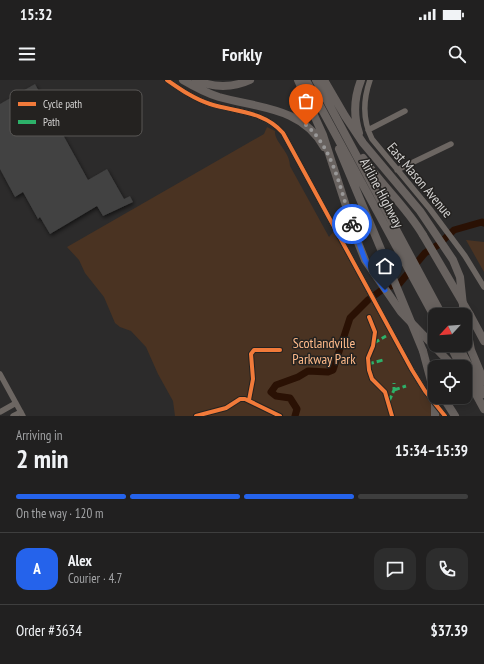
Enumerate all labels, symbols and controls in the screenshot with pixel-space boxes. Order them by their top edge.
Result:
text: 15:32 [20,5,52,24]
icon: menu [16,43,38,65]
text: Forkly [222,43,262,66]
icon: search [446,43,468,65]
pin [289,84,323,125]
legend [10,90,142,136]
icon: bag [295,90,317,112]
text: Cycle path [43,97,82,111]
text: Path [43,115,60,129]
street label: East Mason Avenue [383,139,457,221]
street label: Airline Highway [356,155,408,232]
courier [332,204,372,244]
icon: bike [341,213,363,235]
pin [368,249,402,290]
icon: home [374,255,396,277]
north arrow [428,308,472,352]
map controls [428,308,472,404]
park label: Scotlandville Parkway Park [292,334,356,368]
button: locate [428,360,472,404]
text: Arriving in [16,427,63,444]
text: 15:34–15:39 [395,441,468,460]
text: 2 min [16,442,69,475]
text: On the way · 120 m [16,505,103,522]
button: chat [374,548,416,590]
button: phone [426,548,468,590]
text: Alex [68,551,92,570]
text: A [33,559,41,578]
text: Courier · 4.7 [68,570,122,587]
text: Order #3634 [16,621,82,640]
text: $37.39 [430,621,468,640]

